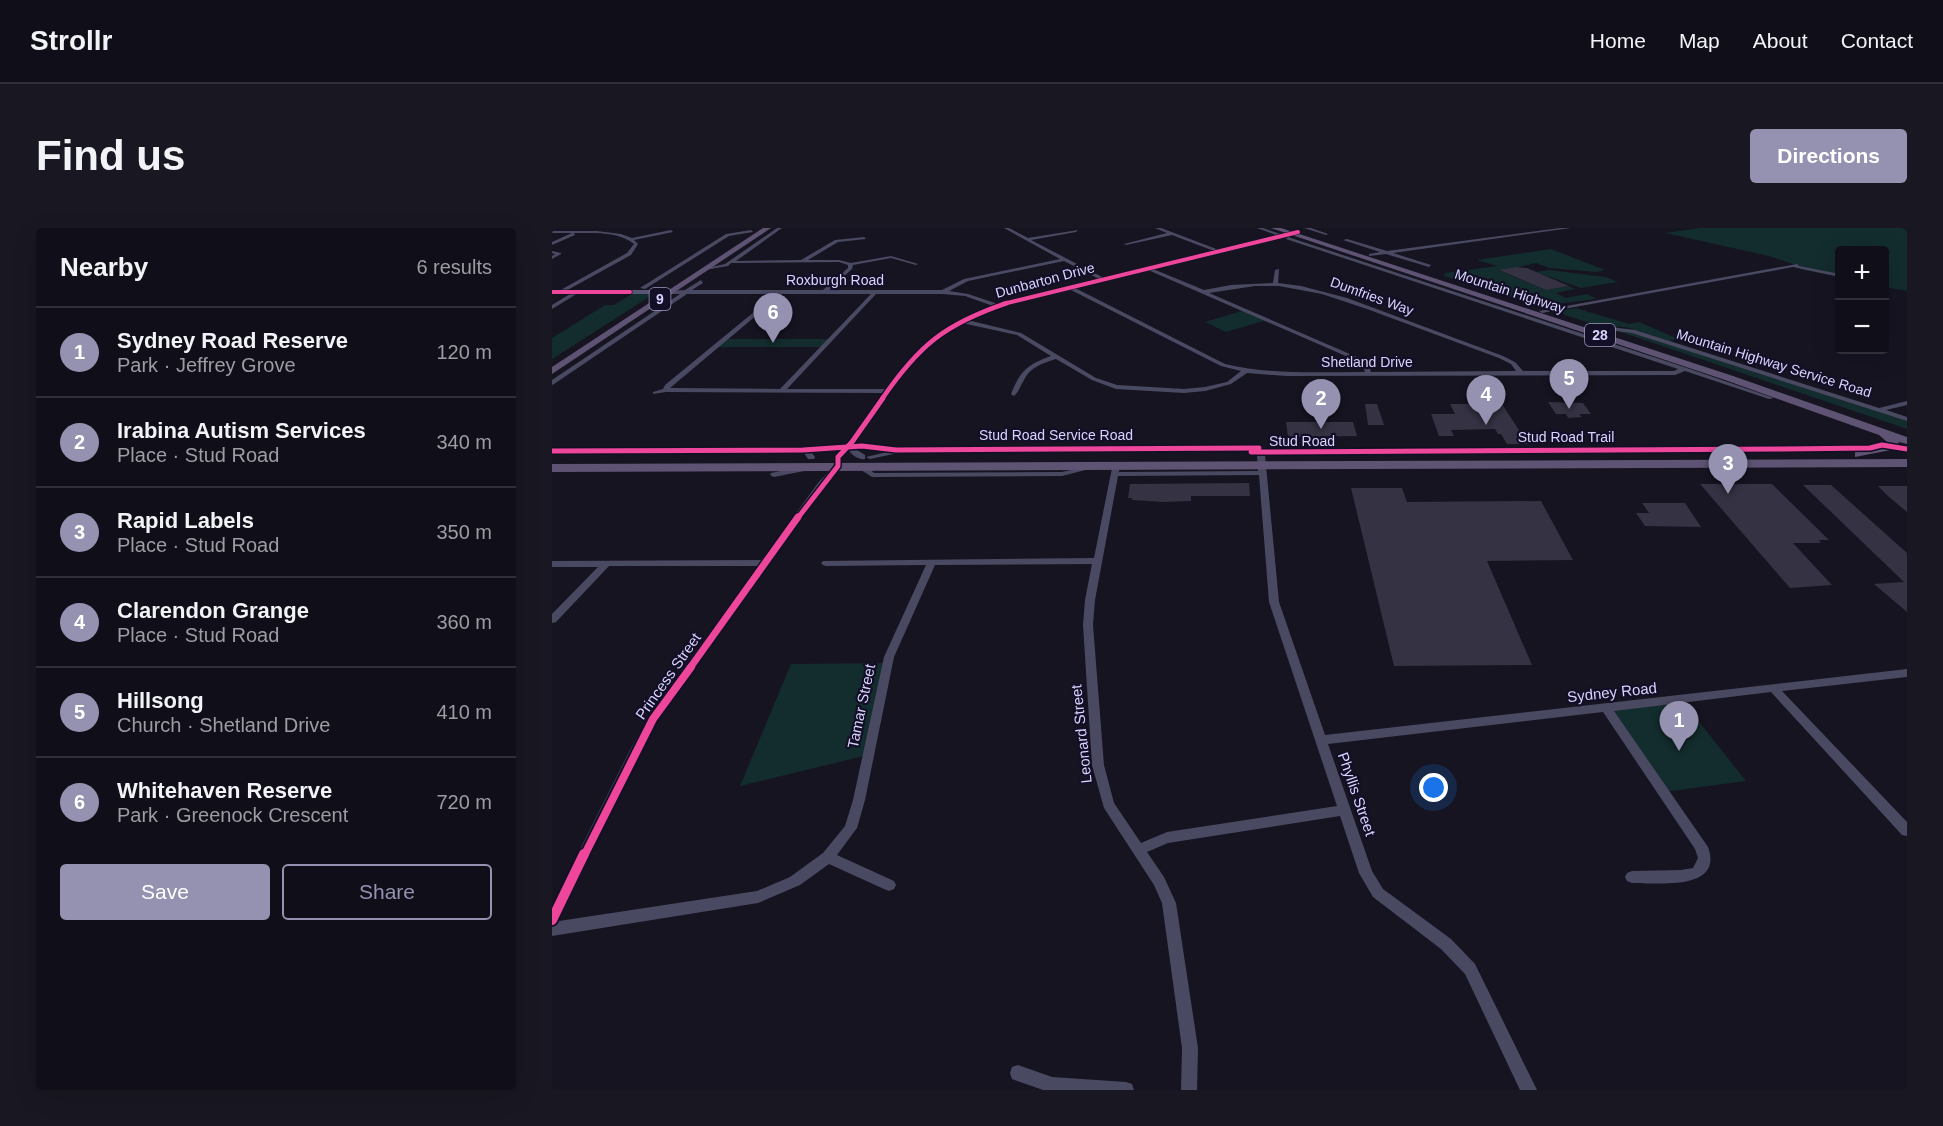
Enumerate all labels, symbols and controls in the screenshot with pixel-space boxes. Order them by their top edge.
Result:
text: Strollr [30,25,112,56]
text: Home [1590,29,1646,52]
text: Map [1679,29,1720,52]
text: About [1753,29,1808,52]
text: Contact [1841,29,1913,52]
button: Directions [1750,129,1907,183]
text: Find us [36,132,185,179]
map controls [1835,246,1889,354]
button: + [1835,246,1889,300]
text: Nearby [60,252,148,282]
text: 6 results [416,256,492,278]
street label: Dunbarton Drive [994,259,1097,301]
street label: Mountain Highway [1453,266,1567,316]
street label: Roxburgh Road [786,272,884,288]
street label: Dumfries Way [1328,274,1416,318]
road number: 9 [650,288,670,310]
pin: 6 [754,294,792,343]
button: − [1835,300,1889,354]
road number: 28 [1585,324,1615,346]
street label: Mountain Highway Service Road [1675,326,1873,400]
text: Sydney Road Reserve [117,328,348,353]
text: 1 [74,341,85,363]
text: 120 m [436,341,492,363]
text: Park · Jeffrey Grove [117,354,296,376]
street label: Shetland Drive [1321,354,1413,370]
pin: 5 [1550,360,1588,409]
pin: 4 [1466,376,1506,425]
pin: 2 [1302,380,1340,429]
text: Irabina Autism Services [117,418,366,443]
street label: Stud Road Service Road [979,427,1133,443]
street label: Stud Road Trail [1518,429,1614,445]
text: 2 [74,431,85,453]
text: 340 m [436,431,492,453]
street label: Stud Road [1269,433,1335,449]
text: Place · Stud Road [117,444,279,466]
pin: 3 [1708,444,1748,494]
text: Rapid Labels [117,508,254,533]
text: 3 [74,521,85,543]
text: 350 m [436,521,492,543]
text: Place · Stud Road [117,534,279,556]
text: Clarendon Grange [117,598,309,623]
text: 4 [74,611,85,633]
text: 360 m [436,611,492,633]
text: Place · Stud Road [117,624,279,646]
street label: Princess Street [632,629,705,723]
street label: Tamar Street [844,661,878,750]
street label: Sydney Road [1566,679,1658,705]
street label: Leonard Street [1067,683,1095,784]
text: Hillsong [117,688,204,713]
text: 5 [74,701,85,723]
text: 410 m [436,701,492,723]
pin: 1 [1660,702,1698,751]
text: Church · Shetland Drive [117,714,330,736]
street label: Phyllis Street [1335,750,1380,839]
your location [1419,773,1448,802]
text: Whitehaven Reserve [117,778,332,803]
text: 6 [74,791,85,813]
text: 720 m [436,791,492,813]
text: Park · Greenock Crescent [117,804,348,826]
button: Save [60,864,270,920]
button: Share [282,864,492,920]

